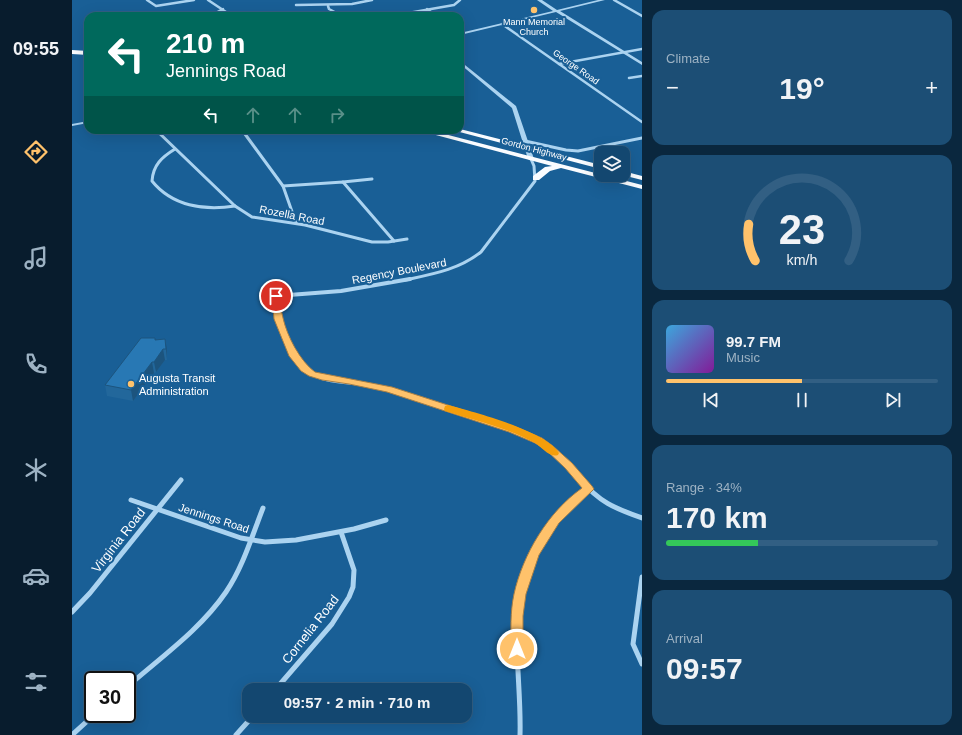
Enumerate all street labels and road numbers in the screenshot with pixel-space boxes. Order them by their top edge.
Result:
street label: George Road [551,47,601,87]
street label: Gordon Highway [500,135,568,163]
street label: Rozella Road [258,203,326,227]
street label: Regency Boulevard [351,256,447,286]
street label: Jennings Road [177,501,251,535]
street label: Virginia Road [89,505,148,576]
street label: Cornelia Road [279,592,342,667]

